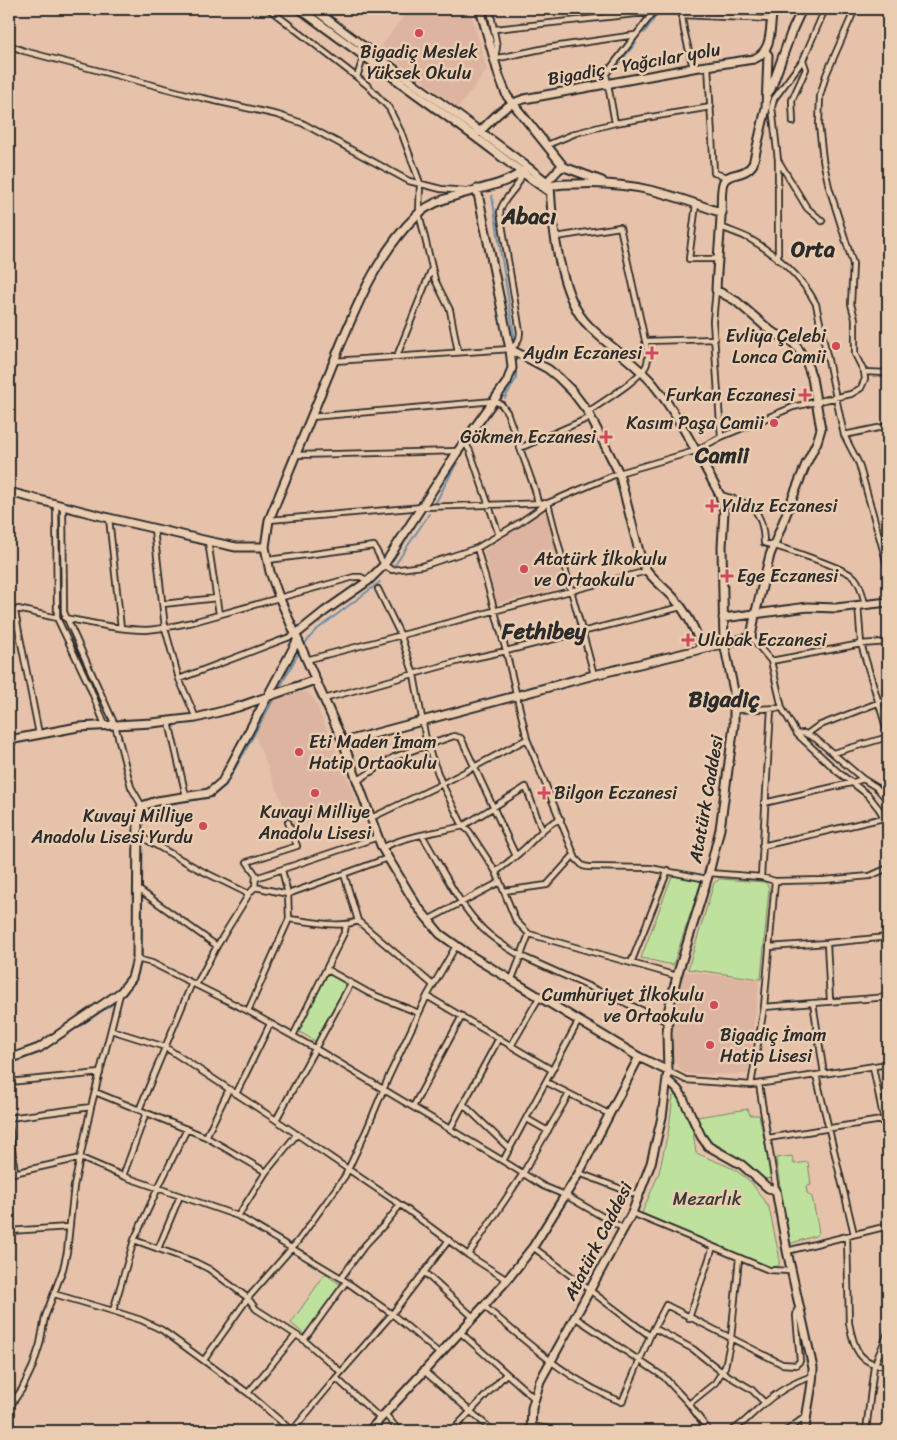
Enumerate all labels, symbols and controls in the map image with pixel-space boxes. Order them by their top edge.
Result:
marker: Bigadiç Meslek Yüksek Okulu [413,27,425,39]
street label: Bigadiç - Yağcılar yolu [545,33,723,95]
place label: Bigadiç Meslek Yüksek Okulu [360,36,478,89]
district label: Abacı [501,197,556,236]
district label: Orta [791,230,835,269]
place label: Evliya Çelebi Lonca Camii [726,320,827,373]
place label: Aydın Eczanesi [522,337,643,369]
marker: Evliya Çelebi Lonca Camii [830,340,842,352]
marker: Aydın Eczanesi [646,347,658,359]
place label: Furkan Eczanesi [666,379,796,411]
marker: Furkan Eczanesi [799,389,811,401]
place label: Kasım Paşa Camii [626,407,765,439]
marker: Kasım Paşa Camii [768,417,780,429]
place label: Gökmen Eczanesi [460,421,597,453]
marker: Gökmen Eczanesi [600,431,612,443]
district label: Camii [694,436,750,475]
place label: Yıldız Eczanesi [722,490,838,522]
marker: Yıldız Eczanesi [706,500,718,512]
place label: Atatürk İlkokulu ve Ortaokulu [533,543,667,596]
place label: Ege Eczanesi [737,560,839,592]
marker: Atatürk İlkokulu ve Ortaokulu [518,563,530,575]
marker: Ege Eczanesi [721,570,733,582]
district label: Fethibey [501,612,587,651]
place label: Ulubak Eczanesi [698,624,827,656]
marker: Ulubak Eczanesi [682,634,694,646]
district label: Bigadiç [689,680,760,719]
place label: Eti Maden İmam Hatip Ortaokulu [309,726,437,779]
street label: Atatürk Caddesi [679,731,733,867]
marker: Eti Maden İmam Hatip Ortaokulu [293,746,305,758]
place label: Bilgon Eczanesi [554,777,678,809]
marker: Kuvayi Milliye Anadolu Lisesi [309,787,321,799]
marker: Bilgon Eczanesi [538,787,550,799]
place label: Kuvayi Milliye Anadolu Lisesi [258,796,372,849]
place label: Kuvayi Milliye Anadolu Lisesi Yurdu [30,800,193,853]
marker: Kuvayi Milliye Anadolu Lisesi Yurdu [197,820,209,832]
place label: Cumhuriyet İlkokulu ve Ortaokulu [542,979,704,1032]
marker: Cumhuriyet İlkokulu ve Ortaokulu [708,999,720,1011]
place label: Bigadiç İmam Hatip Lisesi [720,1019,827,1072]
marker: Bigadiç İmam Hatip Lisesi [704,1039,716,1051]
street label: Atatürk Caddesi [554,1175,642,1307]
park label: Mezarlık [673,1183,742,1215]

